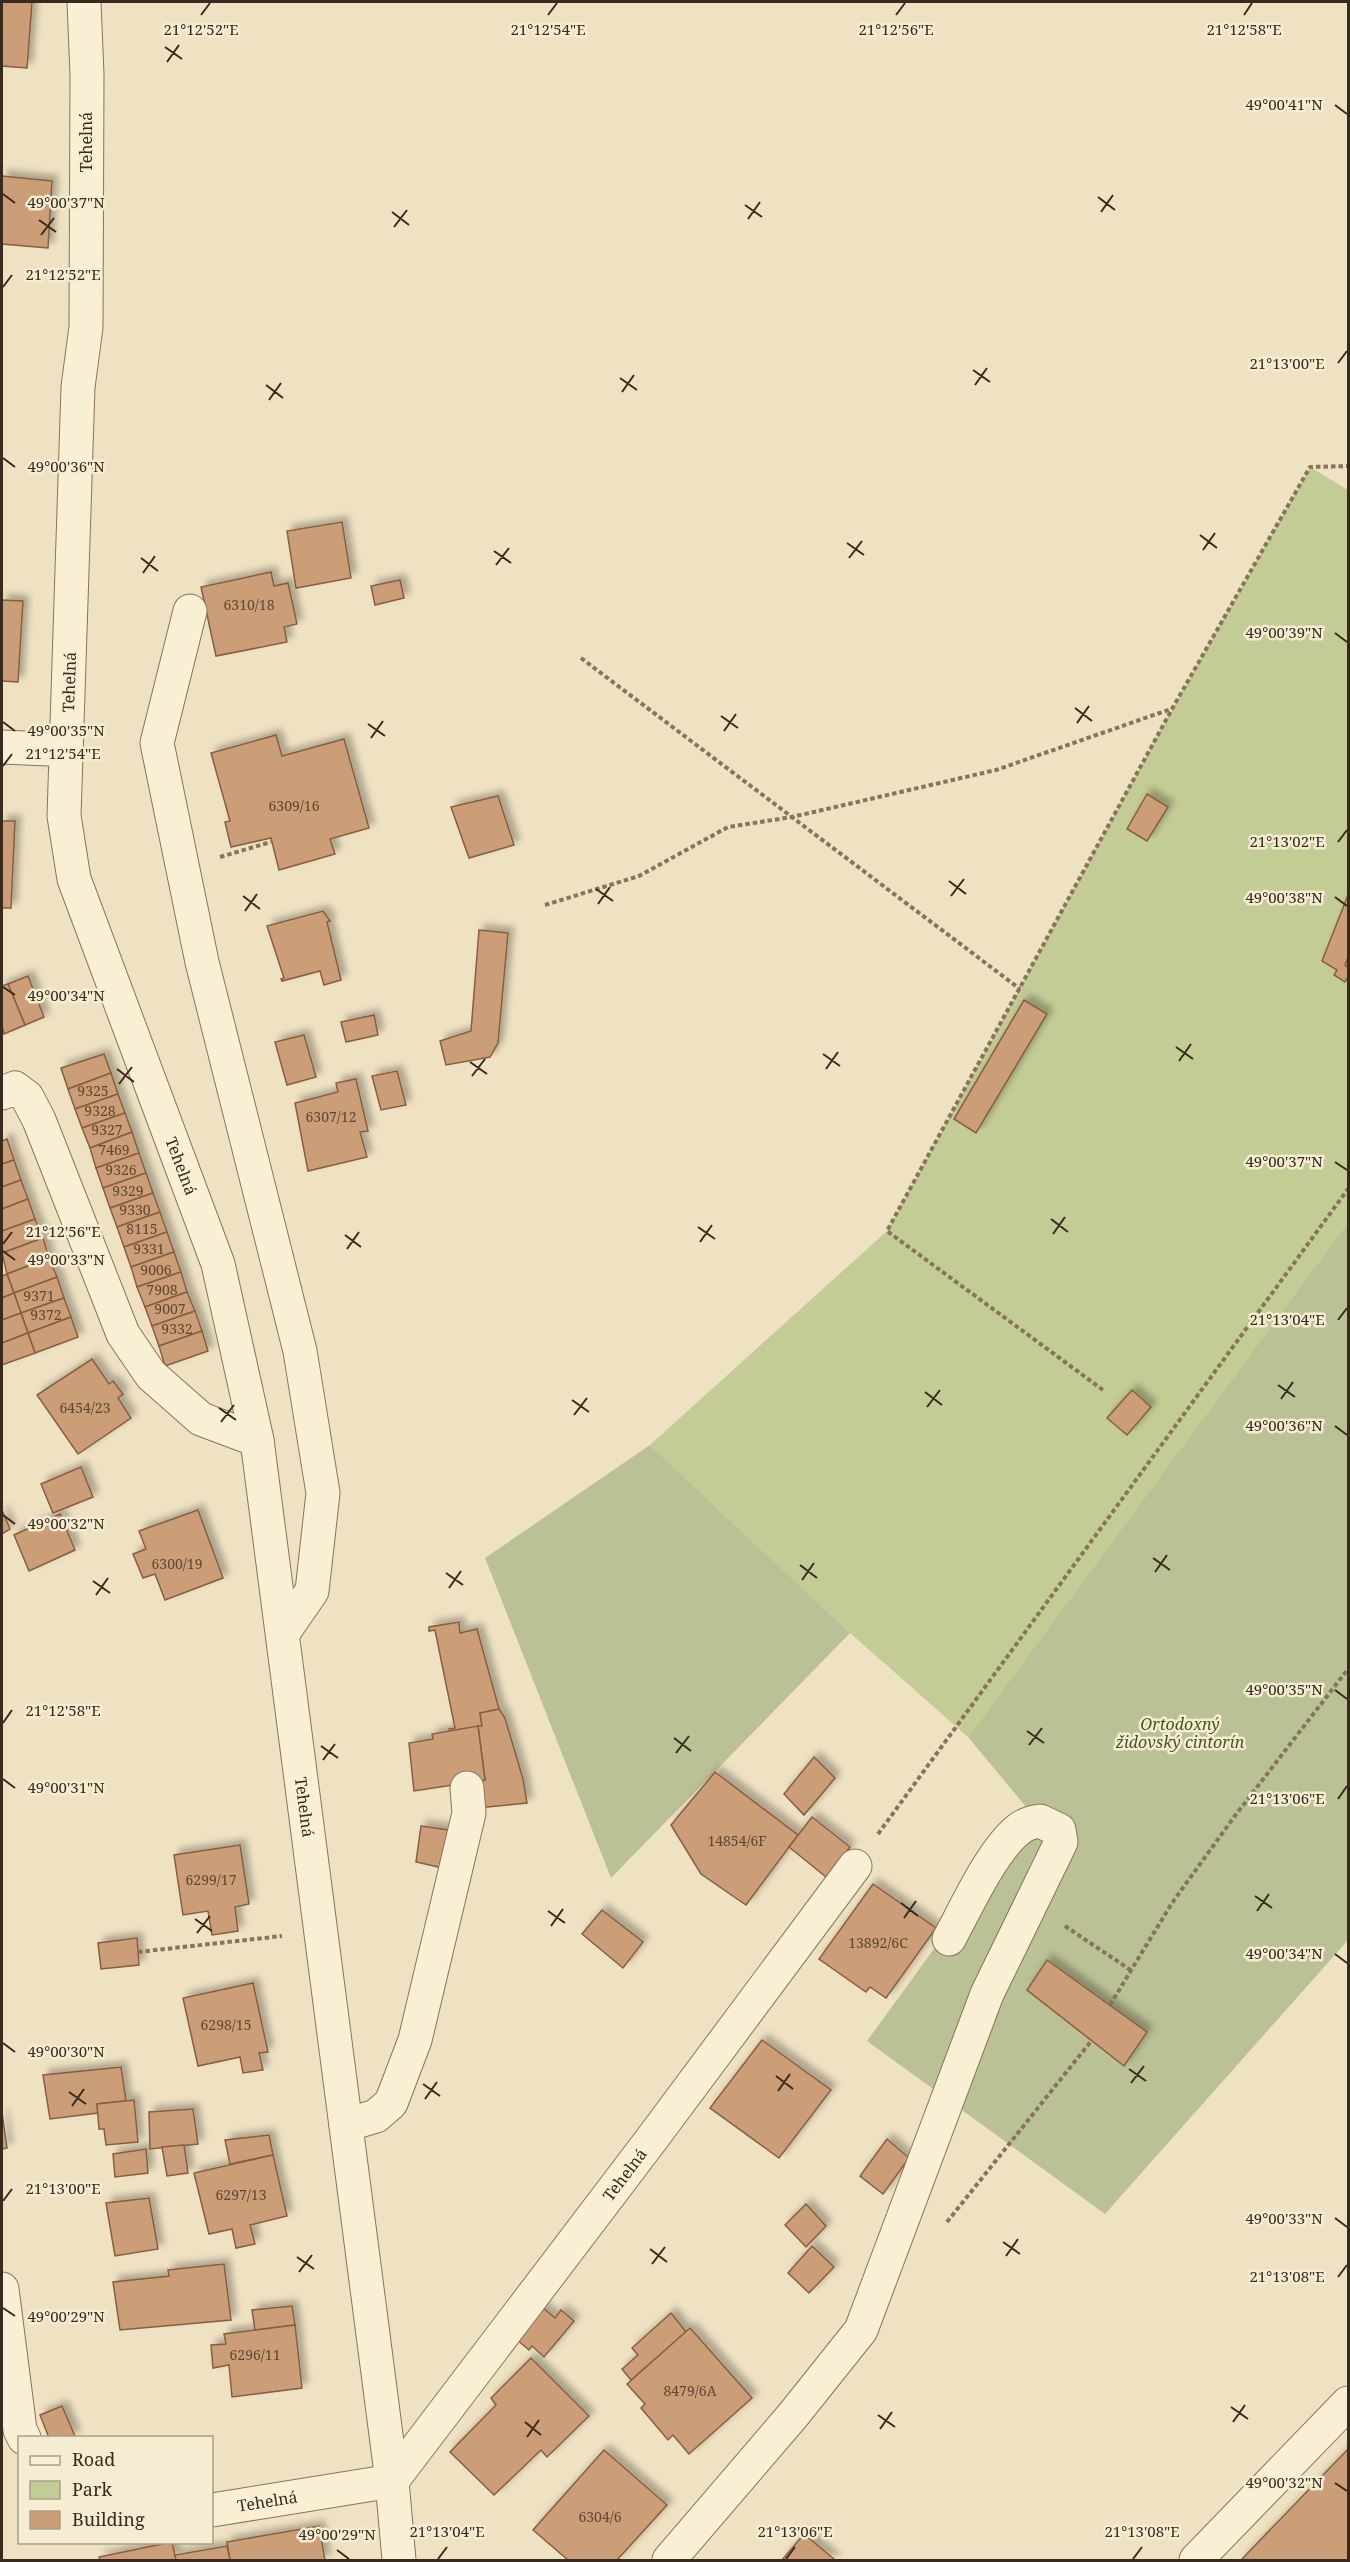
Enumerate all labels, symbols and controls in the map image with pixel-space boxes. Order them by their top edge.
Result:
text: 21°12'52"E [163,19,239,39]
text: 21°12'54"E [510,19,586,39]
text: 21°12'56"E [858,19,934,39]
text: 21°12'58"E [1206,19,1282,39]
text: 49°00'41"N [1245,94,1323,114]
street label: Tehelná [75,112,97,172]
text: 49°00'37"N [27,192,105,212]
text: 21°12'52"E [25,264,101,284]
text: 21°13'00"E [1249,353,1325,373]
text: 49°00'36"N [27,456,105,476]
house number: 6310/18 [224,595,275,614]
text: 49°00'39"N [1245,622,1323,642]
street label: Tehelná [57,651,81,713]
text: 49°00'35"N [27,720,105,740]
text: 21°12'54"E [25,743,101,763]
house number: 6309/16 [269,796,320,815]
text: 21°13'02"E [1249,831,1325,851]
text: 49°00'38"N [1245,887,1323,907]
text: 49°00'34"N [27,985,105,1005]
house number: 9325 [77,1081,109,1100]
house number: 9328 [84,1101,116,1120]
house number: 6307/12 [306,1107,357,1126]
house number: 9327 [91,1120,123,1139]
street label: Tehelná [160,1134,202,1198]
house number: 7469 [98,1140,130,1159]
text: 49°00'37"N [1245,1151,1323,1171]
house number: 9326 [105,1160,137,1179]
house number: 9329 [112,1181,144,1200]
house number: 9330 [119,1200,151,1219]
house number: 8115 [126,1219,158,1238]
text: 21°12'56"E [25,1221,101,1241]
house number: 9331 [133,1239,165,1258]
text: 49°00'33"N [27,1249,105,1269]
house number: 9006 [140,1260,172,1279]
house number: 7908 [146,1280,178,1299]
house number: 9371 [23,1286,55,1305]
house number: 9007 [154,1299,186,1318]
house number: 9372 [30,1305,62,1324]
text: 21°13'04"E [1249,1309,1325,1329]
house number: 9332 [161,1319,193,1338]
house number: 6454/23 [60,1398,111,1417]
text: 49°00'36"N [1245,1415,1323,1435]
text: 49°00'32"N [27,1513,105,1533]
house number: 6300/19 [152,1554,203,1573]
text: 49°00'35"N [1245,1679,1323,1699]
text: 21°12'58"E [25,1700,101,1720]
park label: Ortodoxný židovský cintorín [1115,1713,1245,1753]
street label: Tehelná [290,1776,319,1838]
text: 49°00'31"N [27,1777,105,1797]
text: 21°13'06"E [1249,1788,1325,1808]
house number: 14854/6F [707,1831,767,1850]
house number: 6299/17 [186,1870,237,1889]
house number: 13892/6C [848,1933,908,1952]
text: 49°00'34"N [1245,1943,1323,1963]
house number: 6298/15 [201,2015,252,2034]
text: 49°00'30"N [27,2041,105,2061]
street label: Tehelná [598,2144,652,2205]
text: 21°13'00"E [25,2178,101,2198]
house number: 6297/13 [216,2185,267,2204]
text: 49°00'33"N [1245,2208,1323,2228]
text: 21°13'08"E [1249,2266,1325,2286]
text: 49°00'29"N [27,2306,105,2326]
house number: 6296/11 [230,2345,281,2364]
house number: 8479/6A [663,2381,717,2400]
legend [18,2436,213,2544]
text: Road [72,2447,115,2471]
text: 49°00'32"N [1245,2472,1323,2492]
text: Park [72,2477,112,2501]
street label: Tehelná [236,2485,299,2517]
text: Building [72,2507,145,2531]
house number: 6304/6 [578,2507,622,2526]
text: 21°13'04"E [409,2521,485,2541]
text: 21°13'06"E [757,2521,833,2541]
text: 21°13'08"E [1104,2521,1180,2541]
text: 49°00'29"N [298,2524,376,2544]

